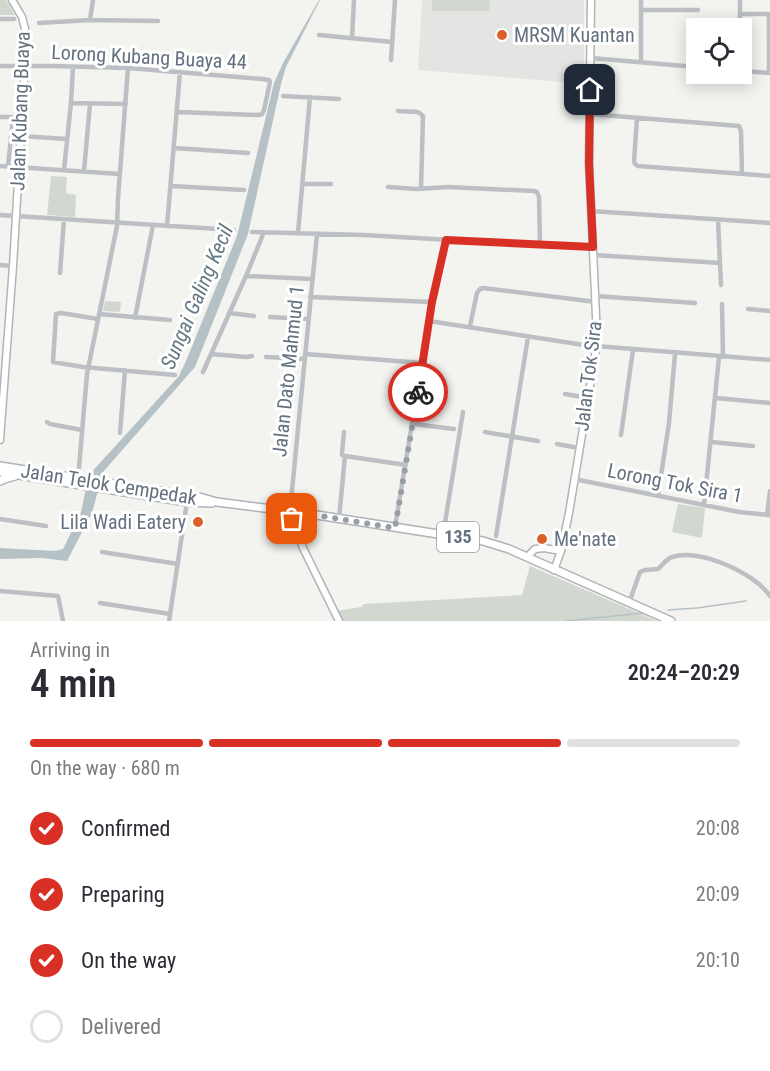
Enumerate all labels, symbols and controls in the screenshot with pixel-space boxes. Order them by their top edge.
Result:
map controls [686,18,752,84]
button: locate [686,18,752,84]
place label: MRSM Kuantan [514,23,635,47]
marker: MRSM Kuantan [495,28,509,42]
street label: Jalan Kubang Buaya [5,31,35,191]
street label: Lorong Kubang Buaya 44 [51,40,247,74]
pin [564,64,615,115]
icon: home [573,73,606,106]
water label: Sungai Galing Kecil [156,221,238,373]
street label: Jalan Dato Mahmud 1 [267,284,309,458]
street label: Jalan Tok Sira [569,320,607,432]
courier [388,362,448,422]
icon: bike [402,376,435,409]
street label: Jalan Telok Cempedak [19,458,199,510]
street label: Lorong Tok Sira 1 [605,458,745,508]
pin [266,493,317,544]
icon: bag [275,502,308,535]
place label: Lila Wadi Eatery [60,510,186,534]
marker: Lila Wadi Eatery [191,515,205,529]
road number: 135 [437,522,479,552]
place label: Me'nate [554,527,616,551]
marker: Me'nate [535,532,549,546]
text: Arriving in [30,638,110,662]
text: 20:24–20:29 [628,660,740,685]
text: 4 min [30,661,116,707]
text: On the way · 680 m [30,756,180,780]
icon: check [30,812,63,845]
text: Confirmed [81,816,170,841]
text: 20:08 [696,816,740,840]
icon: check [30,878,63,911]
text: Preparing [81,882,165,907]
text: 20:09 [696,882,740,906]
icon: check [30,944,63,977]
text: On the way [81,948,176,973]
text: 20:10 [696,948,740,972]
text: Delivered [81,1014,161,1039]

